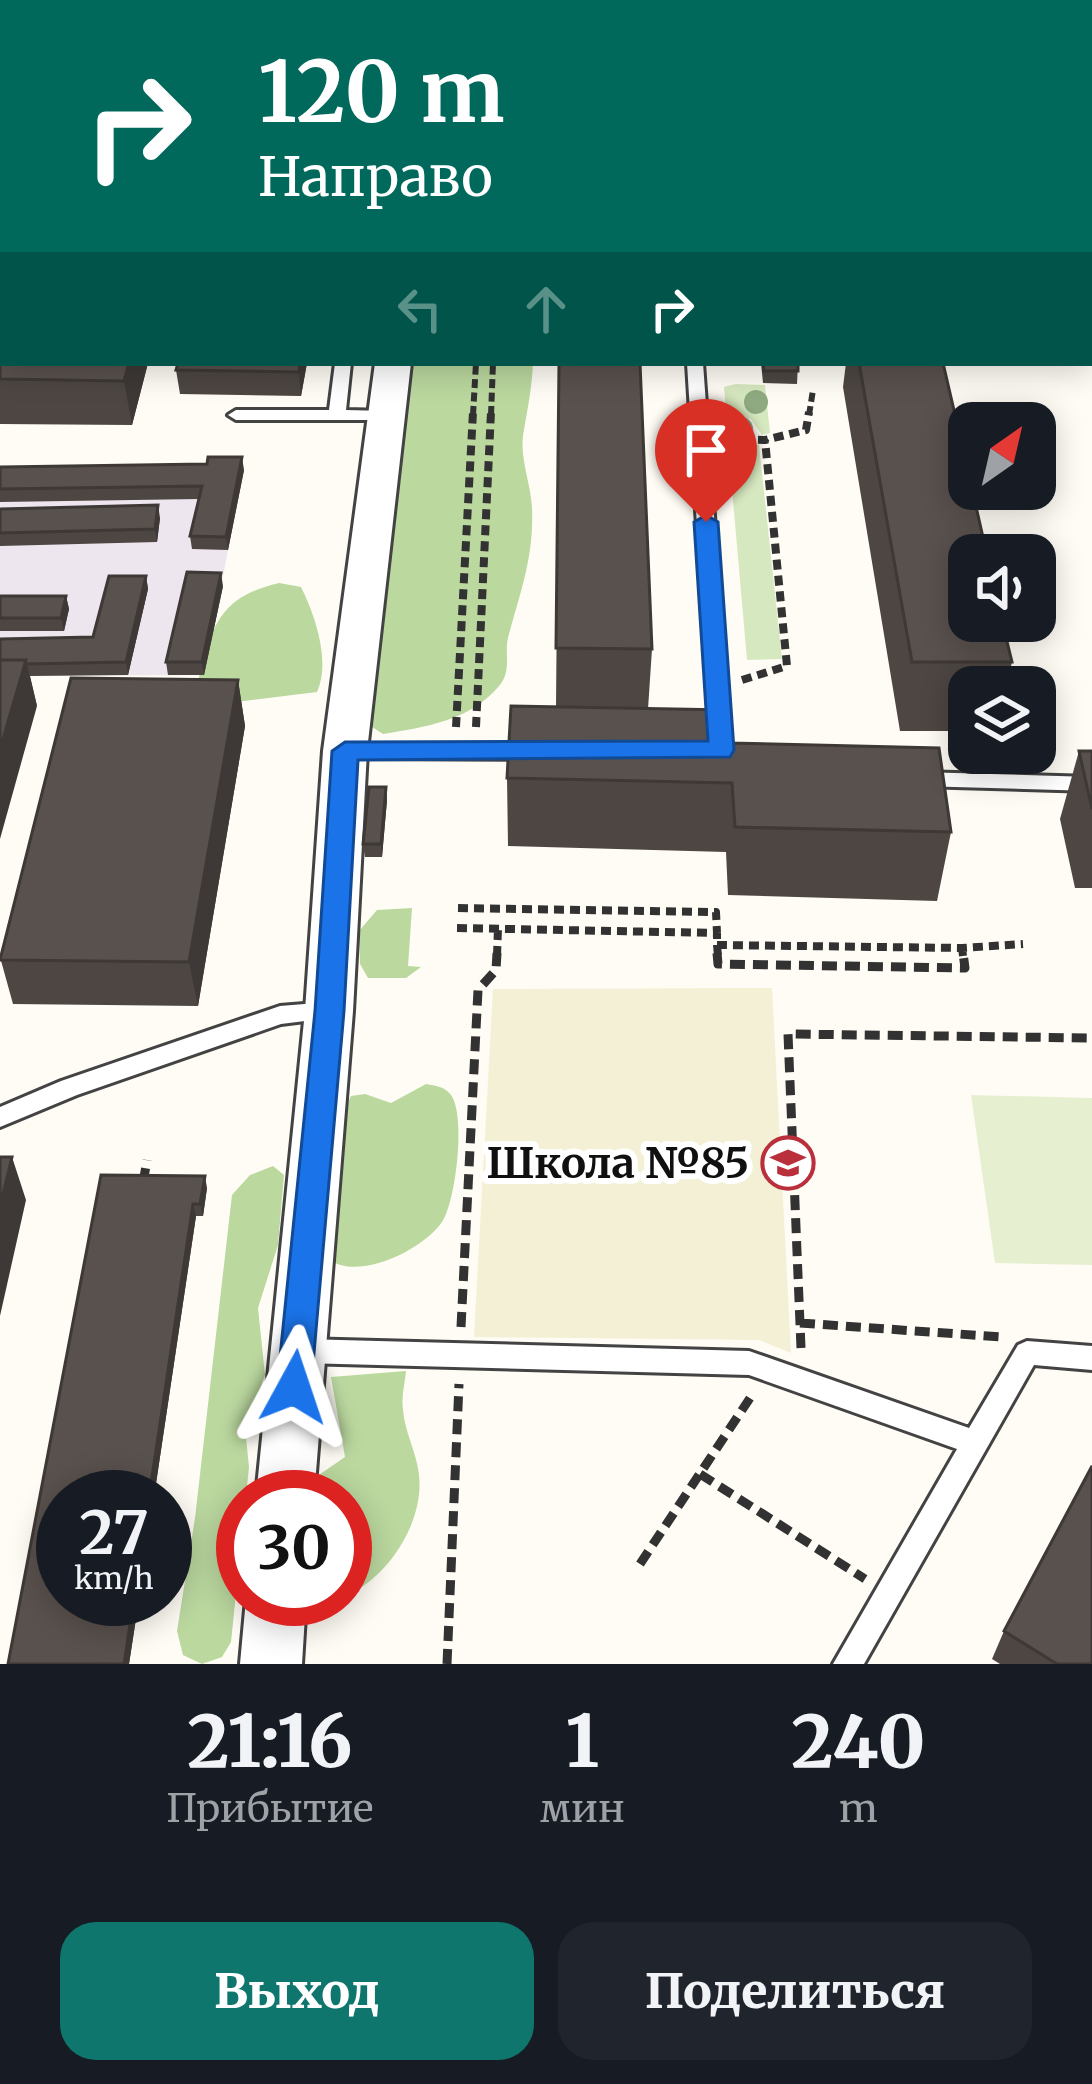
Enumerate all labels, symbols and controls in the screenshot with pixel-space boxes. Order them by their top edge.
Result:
text: 120 m [258,39,505,145]
icon: right [60,48,216,204]
text: Направо [258,143,493,211]
icon: left [387,276,453,342]
icon: ahead [513,276,579,342]
icon: right [639,276,705,342]
pin [655,399,757,522]
north arrow [948,402,1056,510]
map controls [948,402,1056,774]
icon: arrive [673,417,739,483]
button: sound [948,534,1056,642]
button: layers [948,666,1056,774]
school or university icon: Школа №85 [760,1135,816,1191]
place label: Школа №85 [486,1137,749,1189]
position arrow [231,1324,357,1450]
speed limit sign: 30 [216,1470,372,1626]
text: 27 [79,1495,149,1570]
text: km/h [74,1559,154,1597]
text: 21:16 [187,1696,353,1787]
text: 1 [565,1696,599,1787]
text: 240 [791,1696,926,1787]
text: Прибытие [166,1784,373,1833]
text: мин [540,1784,625,1833]
text: m [839,1784,878,1833]
button: Выход [60,1922,534,2060]
button: Поделиться [558,1922,1032,2060]

